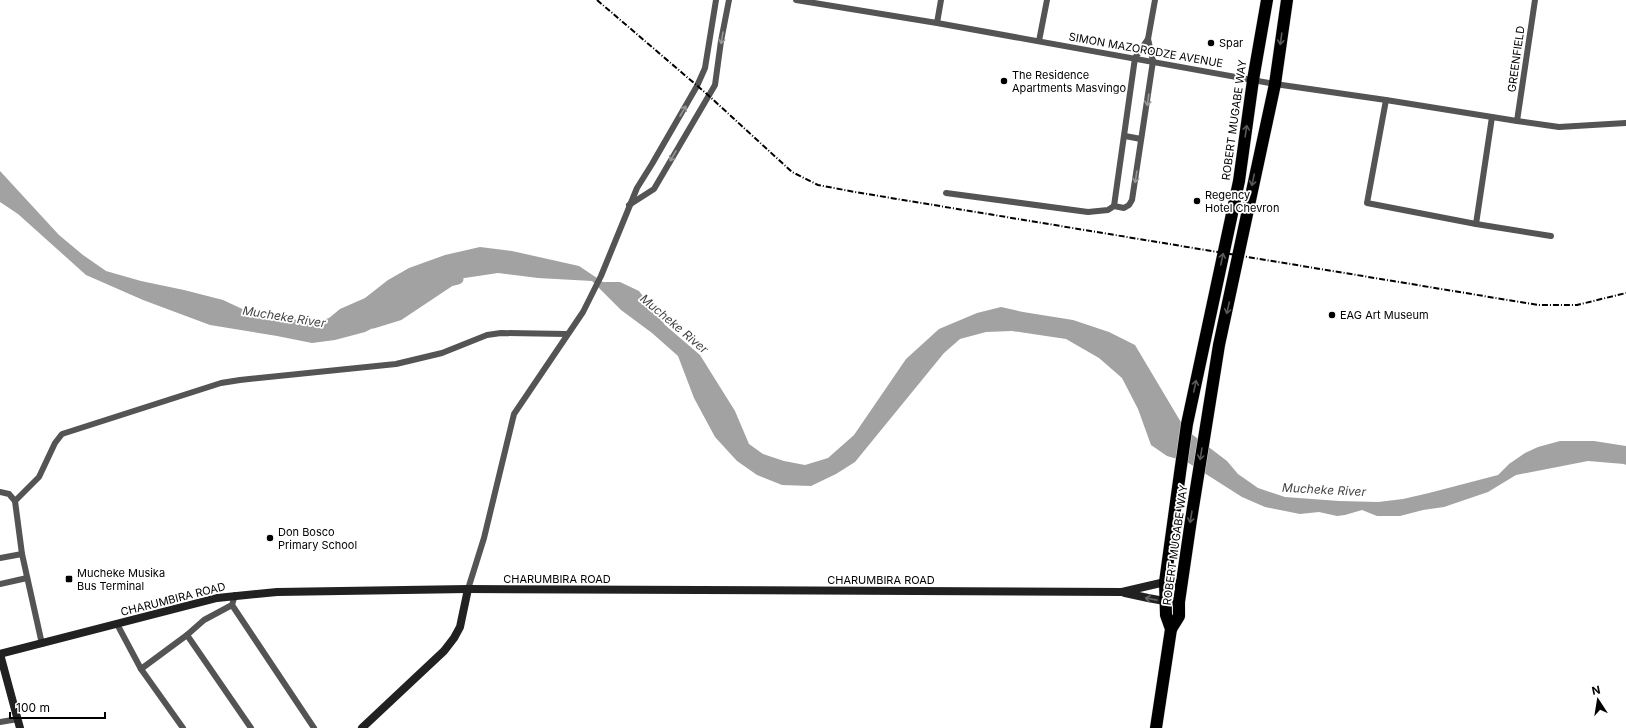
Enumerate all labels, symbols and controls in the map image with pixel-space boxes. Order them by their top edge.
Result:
street label: GREENFIELD [1504,25,1528,93]
street label: SIMON MAZORODZE AVENUE [1068,30,1224,70]
one-way arrow [717,31,725,44]
one-way arrow [1277,32,1285,45]
place label: Spar [1219,36,1243,50]
marker: Spar [1206,38,1216,48]
street label: ROBERT MUGABE WAY [1219,58,1249,181]
place label: The Residence Apartments Masvingo [1012,68,1126,95]
marker: The Residence Apartments Masvingo [999,76,1009,86]
one-way arrow [1144,93,1152,106]
one-way arrow [679,106,687,118]
one-way arrow [1242,125,1250,138]
one-way arrow [669,150,677,162]
one-way arrow [1132,170,1140,183]
one-way arrow [1249,173,1257,186]
place label: Regency Hotel Chevron [1205,188,1279,215]
marker: Regency Hotel Chevron [1192,196,1202,206]
one-way arrow [1219,252,1227,265]
water label: Mucheke River [637,291,712,357]
one-way arrow [1223,301,1231,314]
water label: Mucheke River [241,303,327,331]
place label: EAG Art Museum [1340,308,1429,322]
marker: EAG Art Museum [1327,310,1337,320]
one-way arrow [1192,380,1200,393]
one-way arrow [1197,447,1205,460]
water label: Mucheke River [1282,480,1367,499]
street label: ROBERT MUGABE WAY [1160,483,1190,606]
one-way arrow [1187,510,1195,523]
place label: Don Bosco Primary School [278,525,357,552]
marker: Don Bosco Primary School [265,533,275,543]
place label: Mucheke Musika Bus Terminal [77,566,165,593]
street label: CHARUMBIRA ROAD [503,572,611,586]
street label: CHARUMBIRA ROAD [827,573,935,587]
marker: Mucheke Musika Bus Terminal [64,574,74,584]
street label: CHARUMBIRA ROAD [119,579,227,619]
one-way arrow [1144,594,1157,602]
north arrow [1578,680,1618,720]
text: N [1590,682,1601,698]
scale bar [10,694,105,720]
text: 100 m [16,700,50,715]

